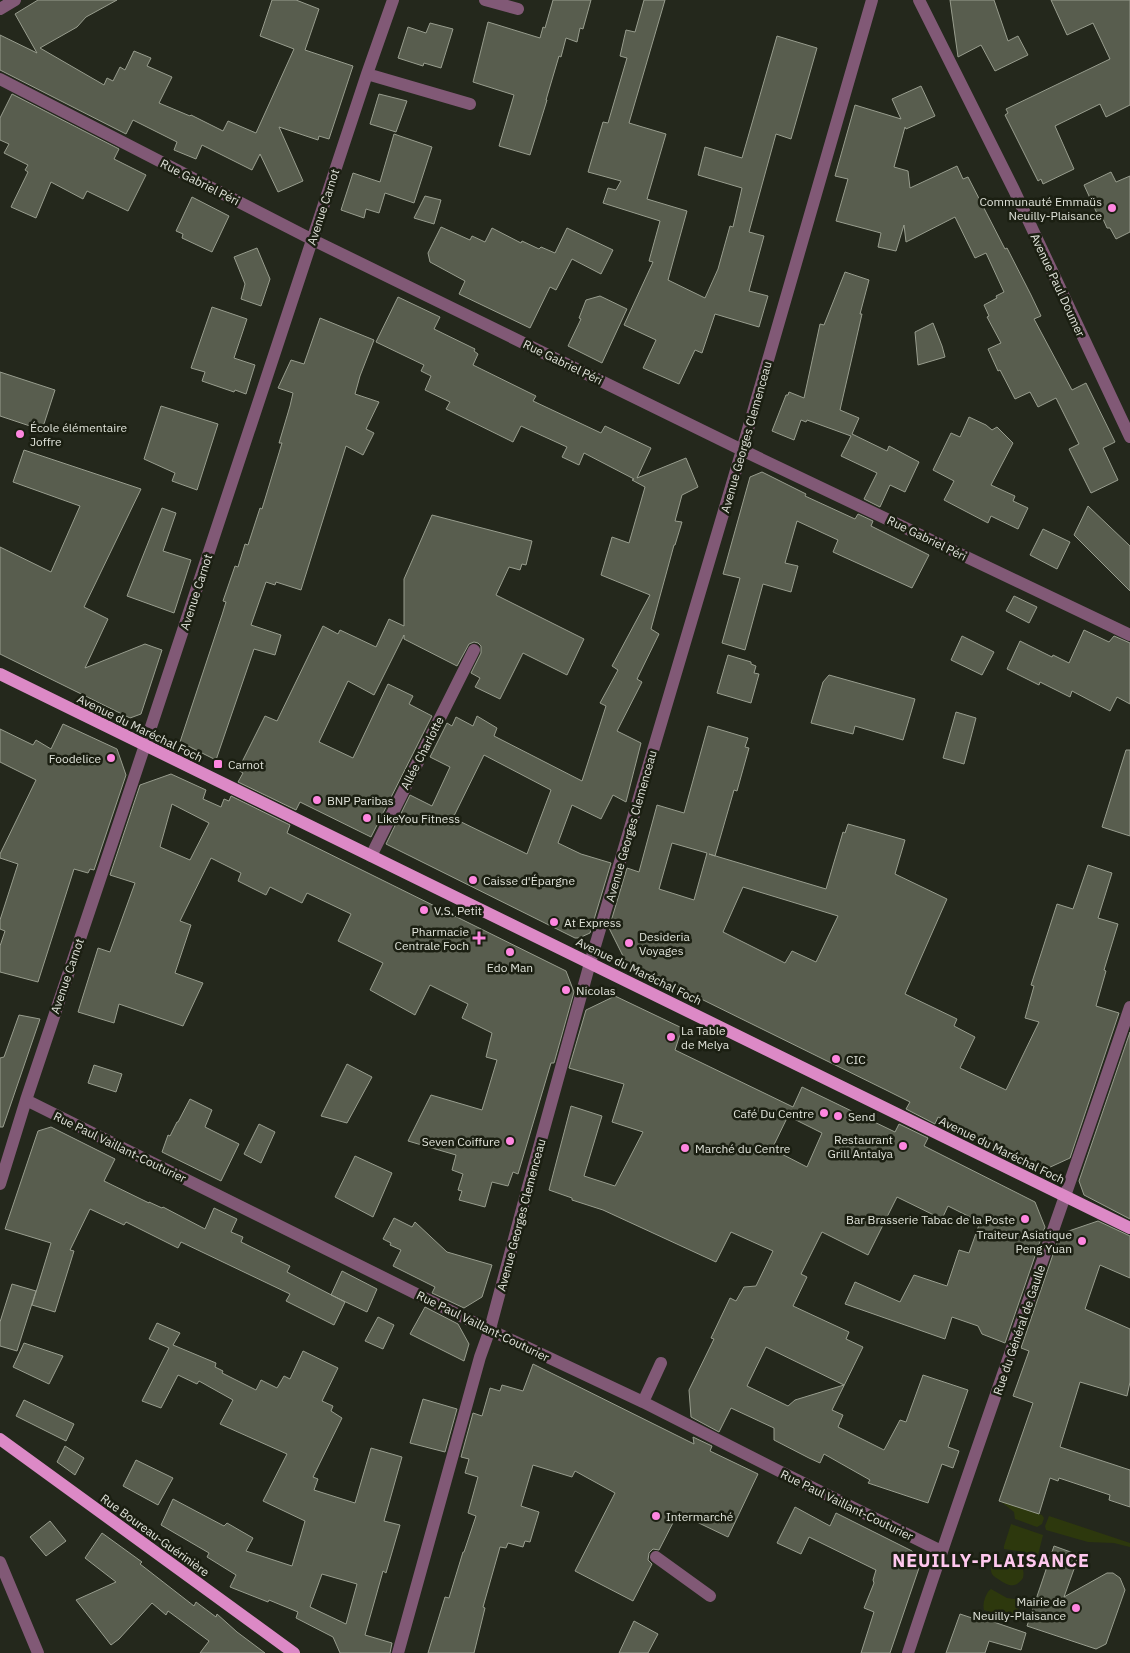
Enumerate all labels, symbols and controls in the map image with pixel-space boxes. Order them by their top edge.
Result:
street label: Rue Gabriel Péri [158,156,242,208]
street label: Avenue Carnot [304,167,342,247]
place label: Communauté Emmaüs Neuilly-Plaisance [979,194,1102,223]
marker: Communauté Emmaüs Neuilly-Plaisance [1106,202,1118,214]
street label: Avenue Paul Doumer [1027,231,1089,340]
street label: Rue Gabriel Péri [521,336,605,388]
street label: Avenue Georges Clemenceau [717,359,775,515]
place label: École élémentaire Joffre [30,420,128,449]
marker: École élémentaire Joffre [14,428,26,440]
street label: Rue Gabriel Péri [885,512,969,564]
street label: Avenue Carnot [177,552,215,632]
street label: Avenue du Maréchal Foch [75,691,205,765]
street label: Allée Charlotte [397,714,447,792]
street label: Avenue Georges Clemenceau [602,748,660,904]
place label: Foodelice [49,751,101,766]
marker: Foodelice [105,752,117,764]
place label: Carnot [228,757,264,772]
marker: Carnot [212,758,224,770]
place label: BNP Paribas [327,793,394,808]
marker: BNP Paribas [311,794,323,806]
place label: LikeYou Fitness [377,811,460,826]
marker: LikeYou Fitness [361,812,373,824]
place label: Caisse d'Épargne [483,873,575,888]
marker: Caisse d'Épargne [467,874,479,886]
place label: V.S. Petit [434,903,482,918]
marker: V.S. Petit [418,904,430,916]
place label: At Express [564,915,621,930]
marker: At Express [548,916,560,928]
place label: Pharmacie Centrale Foch [395,924,469,953]
place label: Desideria Voyages [639,929,690,958]
marker: Pharmacie Centrale Foch [473,932,485,944]
street label: Avenue du Maréchal Foch [574,934,704,1008]
street label: Avenue Carnot [47,936,87,1016]
marker: Desideria Voyages [623,937,635,949]
marker: Edo Man [504,946,516,958]
place label: Edo Man [487,960,533,975]
place label: Nicolas [576,983,616,998]
marker: Nicolas [560,984,572,996]
place label: La Table de Melya [681,1023,730,1052]
marker: La Table de Melya [665,1031,677,1043]
place label: CIC [846,1052,866,1067]
marker: CIC [830,1053,842,1065]
place label: Café Du Centre [733,1106,814,1121]
marker: Café Du Centre [818,1107,830,1119]
street label: Rue Paul Vaillant-Couturier [51,1108,189,1186]
place label: Send [848,1109,875,1124]
marker: Send [832,1110,844,1122]
street label: Avenue du Maréchal Foch [937,1113,1067,1187]
place label: Restaurant Grill Antalya [827,1132,894,1161]
place label: Seven Coiffure [422,1134,500,1149]
marker: Seven Coiffure [504,1135,516,1147]
street label: Avenue Georges Clemenceau [493,1137,549,1293]
marker: Restaurant Grill Antalya [897,1140,909,1152]
place label: Marché du Centre [695,1141,791,1156]
marker: Marché du Centre [679,1142,691,1154]
place label: Bar Brasserie Tabac de la Poste [846,1212,1015,1227]
marker: Bar Brasserie Tabac de la Poste [1019,1213,1031,1225]
place label: Traiteur Asiatique Peng Yuan [977,1227,1072,1256]
marker: Traiteur Asiatique Peng Yuan [1076,1235,1088,1247]
street label: Rue du Général de Gaulle [990,1263,1048,1397]
street label: Rue Paul Vaillant-Couturier [414,1287,552,1365]
street label: Rue Paul Vaillant-Couturier [778,1466,916,1544]
street label: Rue Boureau-Guérinière [98,1490,213,1580]
place label: Intermarché [666,1509,734,1524]
marker: Intermarché [650,1510,662,1522]
district label: NEUILLY-PLAISANCE [892,1549,1090,1572]
place label: Mairie de Neuilly-Plaisance [973,1594,1066,1623]
marker: Mairie de Neuilly-Plaisance [1070,1602,1082,1614]

